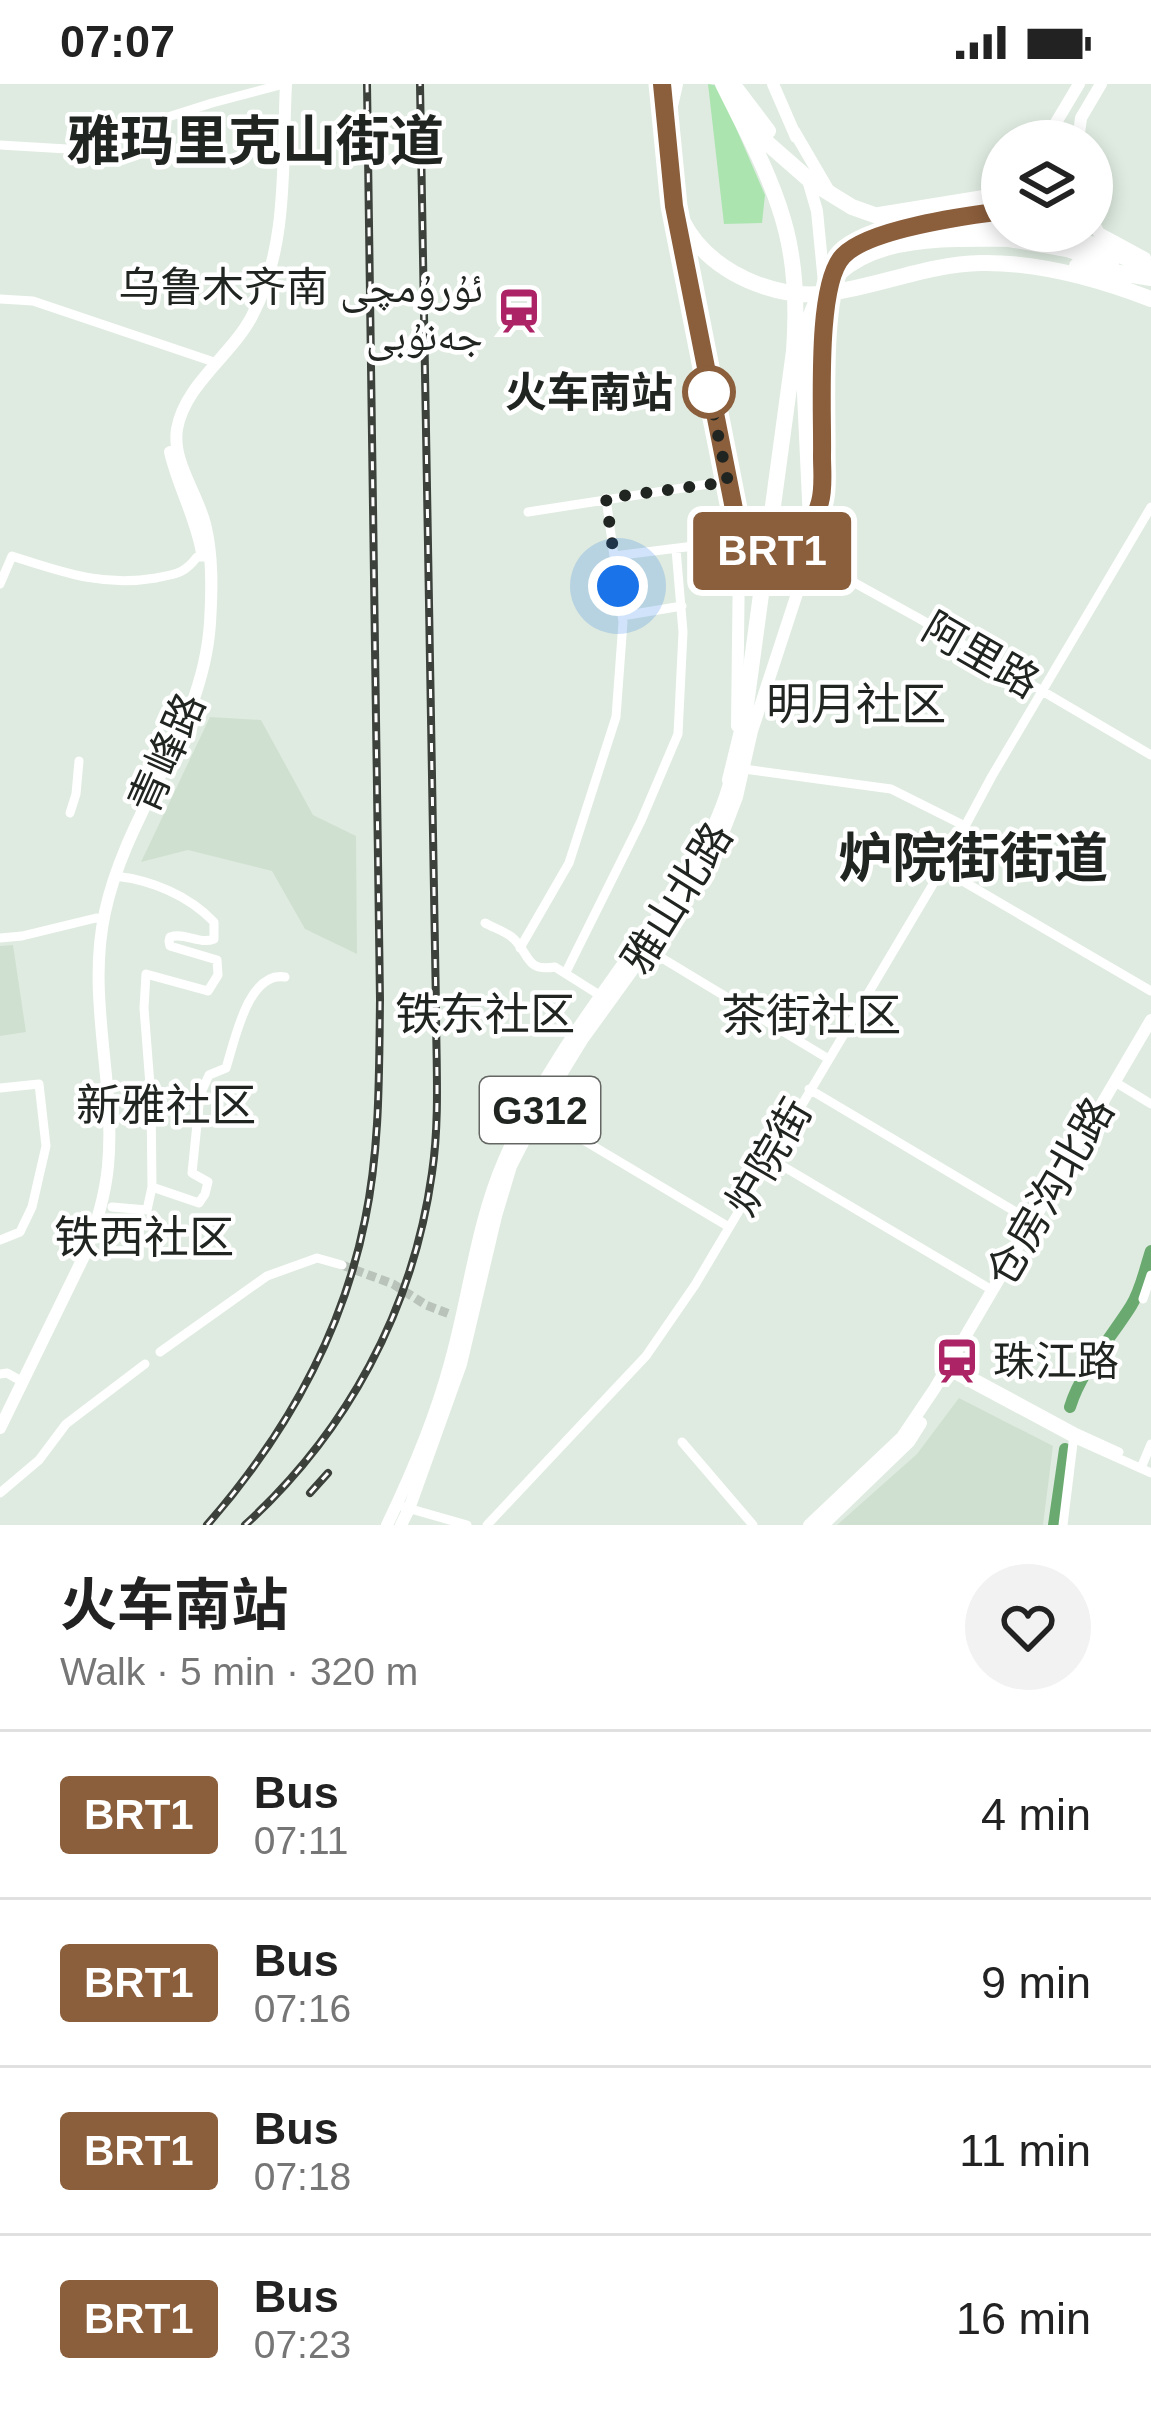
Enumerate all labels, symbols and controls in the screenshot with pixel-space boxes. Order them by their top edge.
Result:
text: 07:07 [60,16,175,67]
district label: 雅玛里克山街道 [66,111,444,171]
map controls [981,120,1113,252]
button: layers [981,120,1113,252]
place label: 乌鲁木齐南 ئۇرۇمچى جەنۇبى [118,264,483,361]
station icon: 乌鲁木齐南 ئۇرۇمچى جەنۇبى [494,286,544,336]
marker: 火车南站 [684,367,734,417]
place label: 火车南站 [505,369,673,416]
line badge: BRT1 [688,512,856,590]
text: BRT1 [717,527,827,574]
your location [588,556,648,616]
street label: 阿里路 [915,603,1047,707]
district label: 明月社区 [766,679,946,730]
street label: 青峰路 [120,686,214,820]
street label: 雅山北路 [613,814,741,982]
district label: 炉院街街道 [838,828,1108,888]
district label: 铁东社区 [395,989,575,1040]
district label: 茶街社区 [721,990,901,1041]
road number: G312 [480,1077,600,1143]
district label: 新雅社区 [76,1080,256,1131]
street label: 仓房沟北路 [977,1089,1123,1295]
street label: 炉院街 [717,1091,821,1223]
district label: 铁西社区 [54,1212,234,1263]
station icon: 珠江路 [932,1336,982,1386]
place label: 珠江路 [993,1338,1119,1385]
button: heart [965,1564,1091,1690]
text: 火车南站 [60,1573,288,1637]
text: Walk · 5 min · 320 m [60,1650,418,1693]
text: Bus [254,1767,339,1818]
text: 4 min [981,1789,1091,1840]
text: BRT1 [84,1791,194,1838]
text: 07:11 [254,1819,348,1862]
text: Bus [254,1935,339,1986]
text: 9 min [981,1957,1091,2008]
text: BRT1 [84,1959,194,2006]
text: 07:16 [254,1987,351,2030]
text: Bus [254,2103,339,2154]
text: 11 min [959,2125,1091,2176]
text: BRT1 [84,2127,194,2174]
text: 07:18 [254,2155,351,2198]
text: Bus [254,2271,339,2322]
text: 16 min [956,2293,1091,2344]
text: BRT1 [84,2295,194,2342]
text: 07:23 [254,2323,351,2366]

